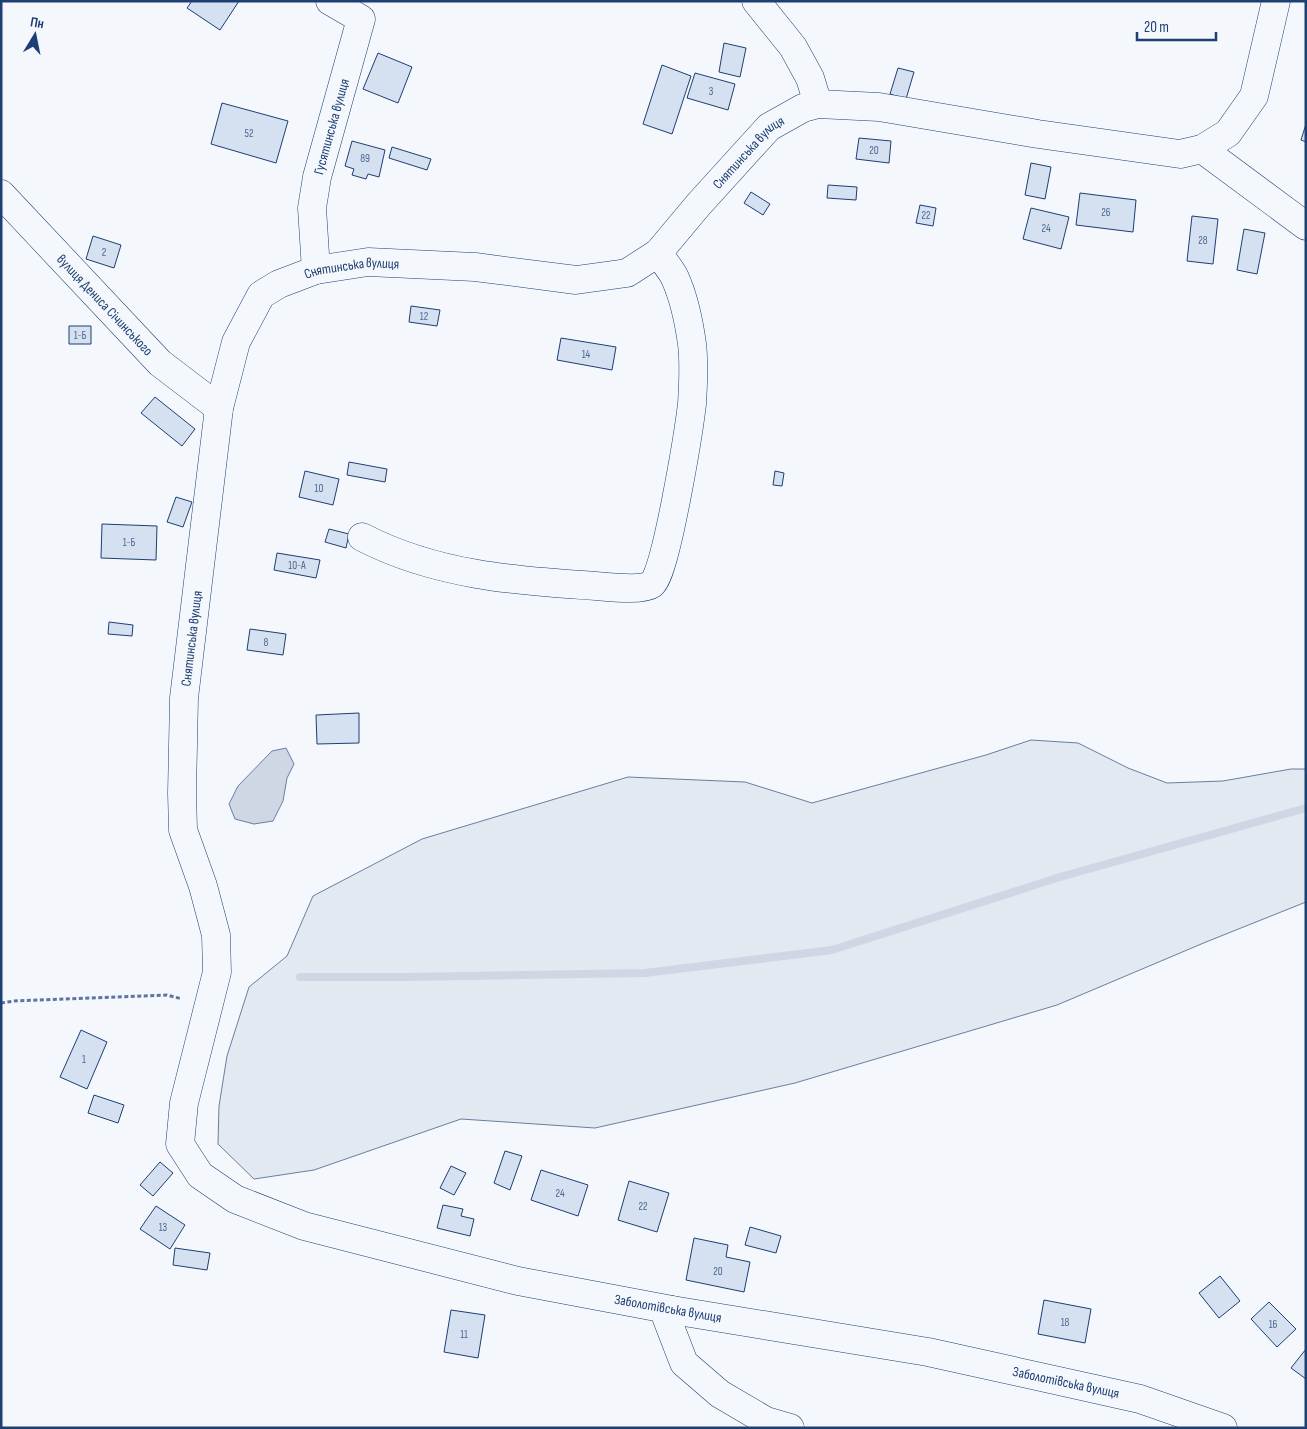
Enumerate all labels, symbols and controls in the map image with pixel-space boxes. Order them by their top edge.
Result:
north arrow [10,10,60,60]
scale bar [1137,10,1216,42]
text: Пн [29,13,45,32]
text: 20 m [1144,18,1169,37]
street label: Гусятинська вулиця [310,77,353,176]
house number: 3 [709,85,714,98]
street label: Снятинська вулиця [709,112,787,192]
house number: 52 [245,127,254,140]
house number: 20 [869,144,879,157]
house number: 89 [360,152,370,165]
house number: 26 [1101,206,1111,219]
house number: 22 [921,209,931,222]
house number: 24 [1041,222,1051,235]
house number: 28 [1198,234,1208,247]
house number: 2 [102,246,107,259]
street label: вулиця Дениса Січинського [53,251,157,359]
street label: Снятинська вулиця [302,254,400,283]
house number: 12 [420,310,429,323]
house number: 1-Б [74,329,87,342]
house number: 14 [582,348,591,361]
house number: 10 [315,482,323,495]
house number: 1-Б [123,536,136,549]
house number: 10-А [288,559,306,572]
street label: Снятинська вулиця [177,590,206,687]
house number: 8 [264,636,269,649]
house number: 1 [82,1053,86,1066]
house number: 24 [555,1187,565,1200]
house number: 22 [638,1200,648,1213]
house number: 13 [159,1221,168,1234]
house number: 20 [713,1265,723,1278]
street label: Заболотівська вулиця [613,1291,723,1326]
house number: 18 [1061,1316,1070,1329]
house number: 16 [1269,1318,1278,1331]
house number: 11 [460,1328,468,1341]
street label: Заболотівська вулиця [1011,1363,1121,1402]

